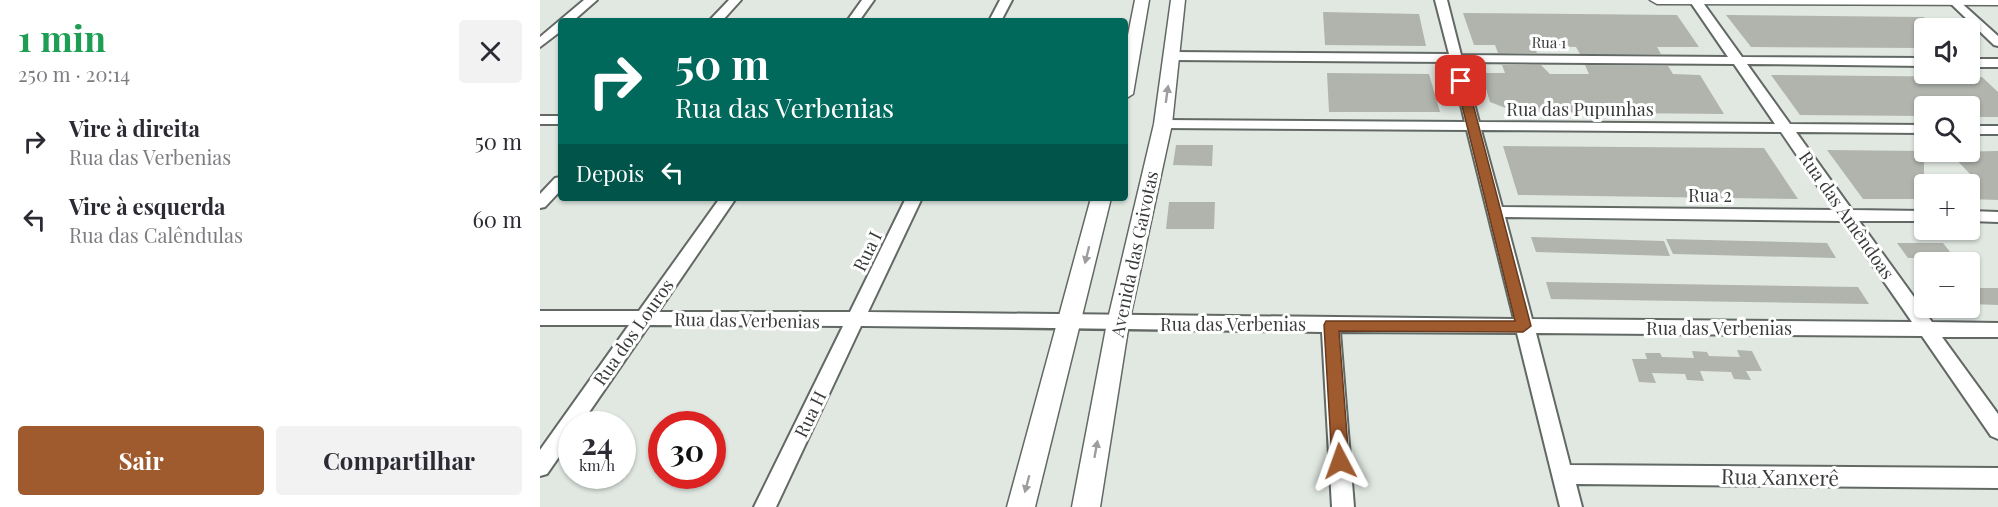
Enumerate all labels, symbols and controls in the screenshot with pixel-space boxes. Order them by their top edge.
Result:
text: 1 min [18,13,106,61]
map controls [1914,18,1980,318]
button: sound [1914,18,1980,84]
button: close [459,20,522,83]
street label: Rua 1 [1531,32,1567,52]
text: 50 m [675,35,769,91]
icon: right [576,42,654,120]
pin [1435,55,1486,106]
text: 250 m · 20:14 [18,60,130,87]
icon: arrive [1444,64,1477,97]
one-way arrow [1162,84,1171,103]
text: Rua das Verbenias [675,89,894,125]
button: search [1914,96,1980,162]
street label: Rua das Pupunhas [1506,97,1654,121]
text: Vire à direita [69,113,200,143]
icon: right [18,125,51,158]
text: 50 m [475,126,522,156]
text: Rua das Verbenias [69,143,231,170]
street label: Rua das Amêndoas [1794,146,1900,284]
icon: left [656,156,689,189]
text: Depois [576,158,644,188]
street label: Avenida das Gaivotas [1104,169,1163,340]
button: + [1914,174,1980,240]
street label: Rua 2 [1688,183,1732,207]
text: Vire à esquerda [69,191,226,221]
icon: left [18,203,51,236]
text: 60 m [472,204,522,234]
text: Rua das Calêndulas [69,221,243,248]
street label: Rua I [847,227,887,275]
one-way arrow [1082,246,1091,264]
button: − [1914,252,1980,318]
street label: Rua dos Louros [587,274,679,390]
street label: Rua das Verbenias [674,307,820,333]
street label: Rua das Verbenias [1160,312,1306,336]
street label: Rua das Verbenias [1646,316,1792,340]
street label: Rua H [788,387,832,441]
speed limit sign: 30 [648,411,726,489]
text: 24 [581,423,613,463]
button: Sair [18,426,264,495]
button: Compartilhar [276,426,522,495]
position arrow [1308,429,1372,493]
one-way arrow [1092,440,1101,459]
text: km/h [579,455,615,475]
street label: Rua Xanxerê [1721,461,1839,491]
one-way arrow [1022,475,1031,493]

